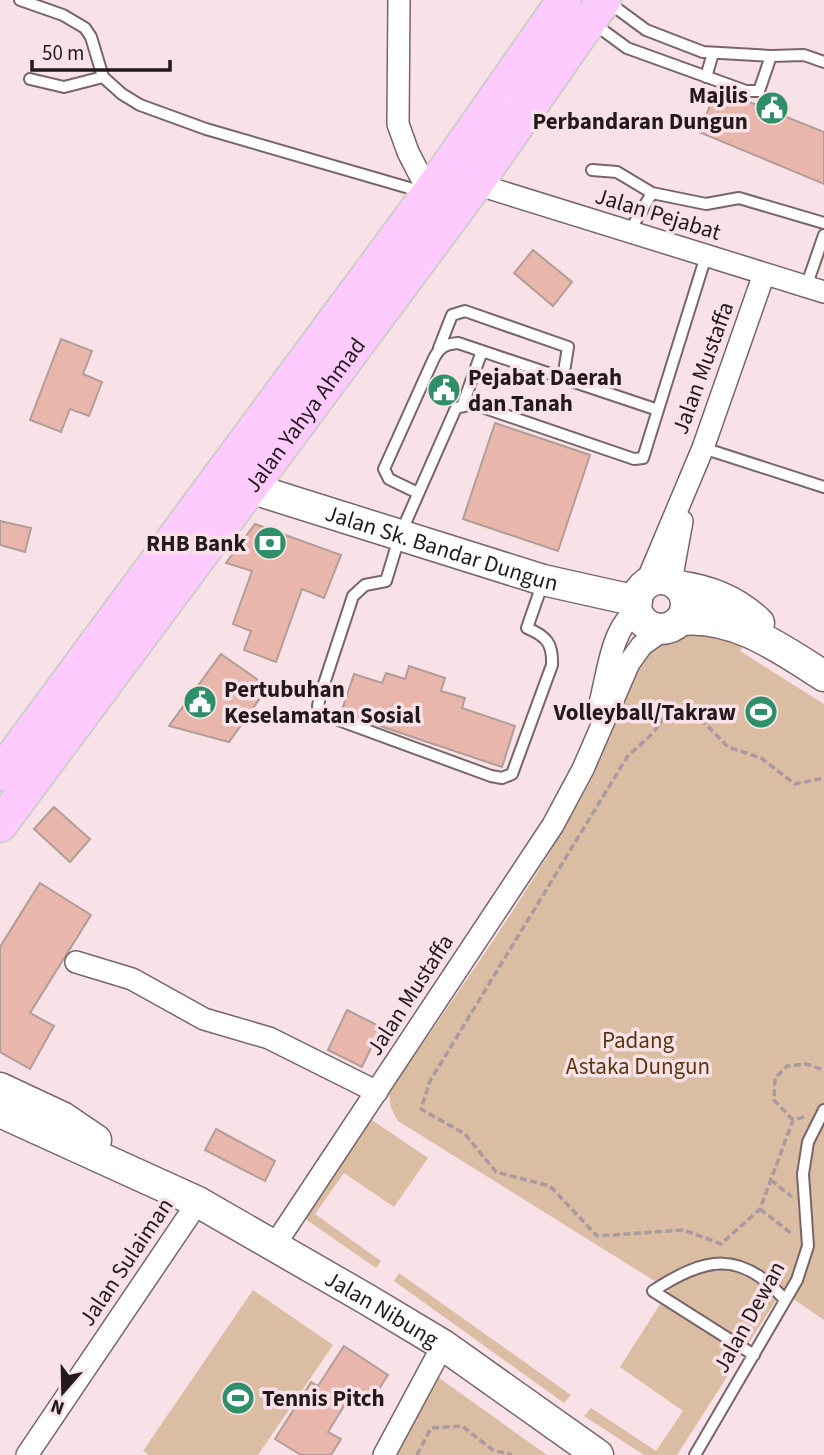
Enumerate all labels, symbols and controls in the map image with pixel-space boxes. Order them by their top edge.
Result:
scale bar [32,28,170,72]
text: 50 m [42,38,84,68]
place label: Majlis Perbandaran Dungun [532,79,748,138]
public building icon: Majlis Perbandaran Dungun [753,89,791,127]
street label: Jalan Pejabat [591,179,725,249]
street label: Jalan Mustaffa [664,297,742,439]
street label: Jalan Yahya Ahmad [236,330,373,499]
place label: Pejabat Daerah dan Tanah [468,361,622,420]
public building icon: Pejabat Daerah dan Tanah [425,371,463,409]
street label: Jalan Sk. Bandar Dungun [321,496,561,599]
bank icon: RHB Bank [251,524,289,562]
place label: RHB Bank [146,527,246,560]
place label: Pertubuhan Keselamatan Sosial [224,673,421,732]
public building icon: Pertubuhan Keselamatan Sosial [181,683,219,721]
sports icon: Volleyball/Takraw [742,693,780,731]
place label: Volleyball/Takraw [552,696,736,729]
street label: Jalan Mustaffa [358,928,462,1062]
park label: Padang Astaka Dungun [566,1024,710,1083]
street label: Jalan Sulaiman [71,1191,181,1333]
street label: Jalan Dewan [705,1255,793,1379]
street label: Jalan Nibung [319,1262,445,1355]
north arrow [28,1357,98,1427]
sports icon: Tennis Pitch [219,1379,257,1417]
place label: Tennis Pitch [262,1382,385,1415]
text: N [47,1392,68,1421]

